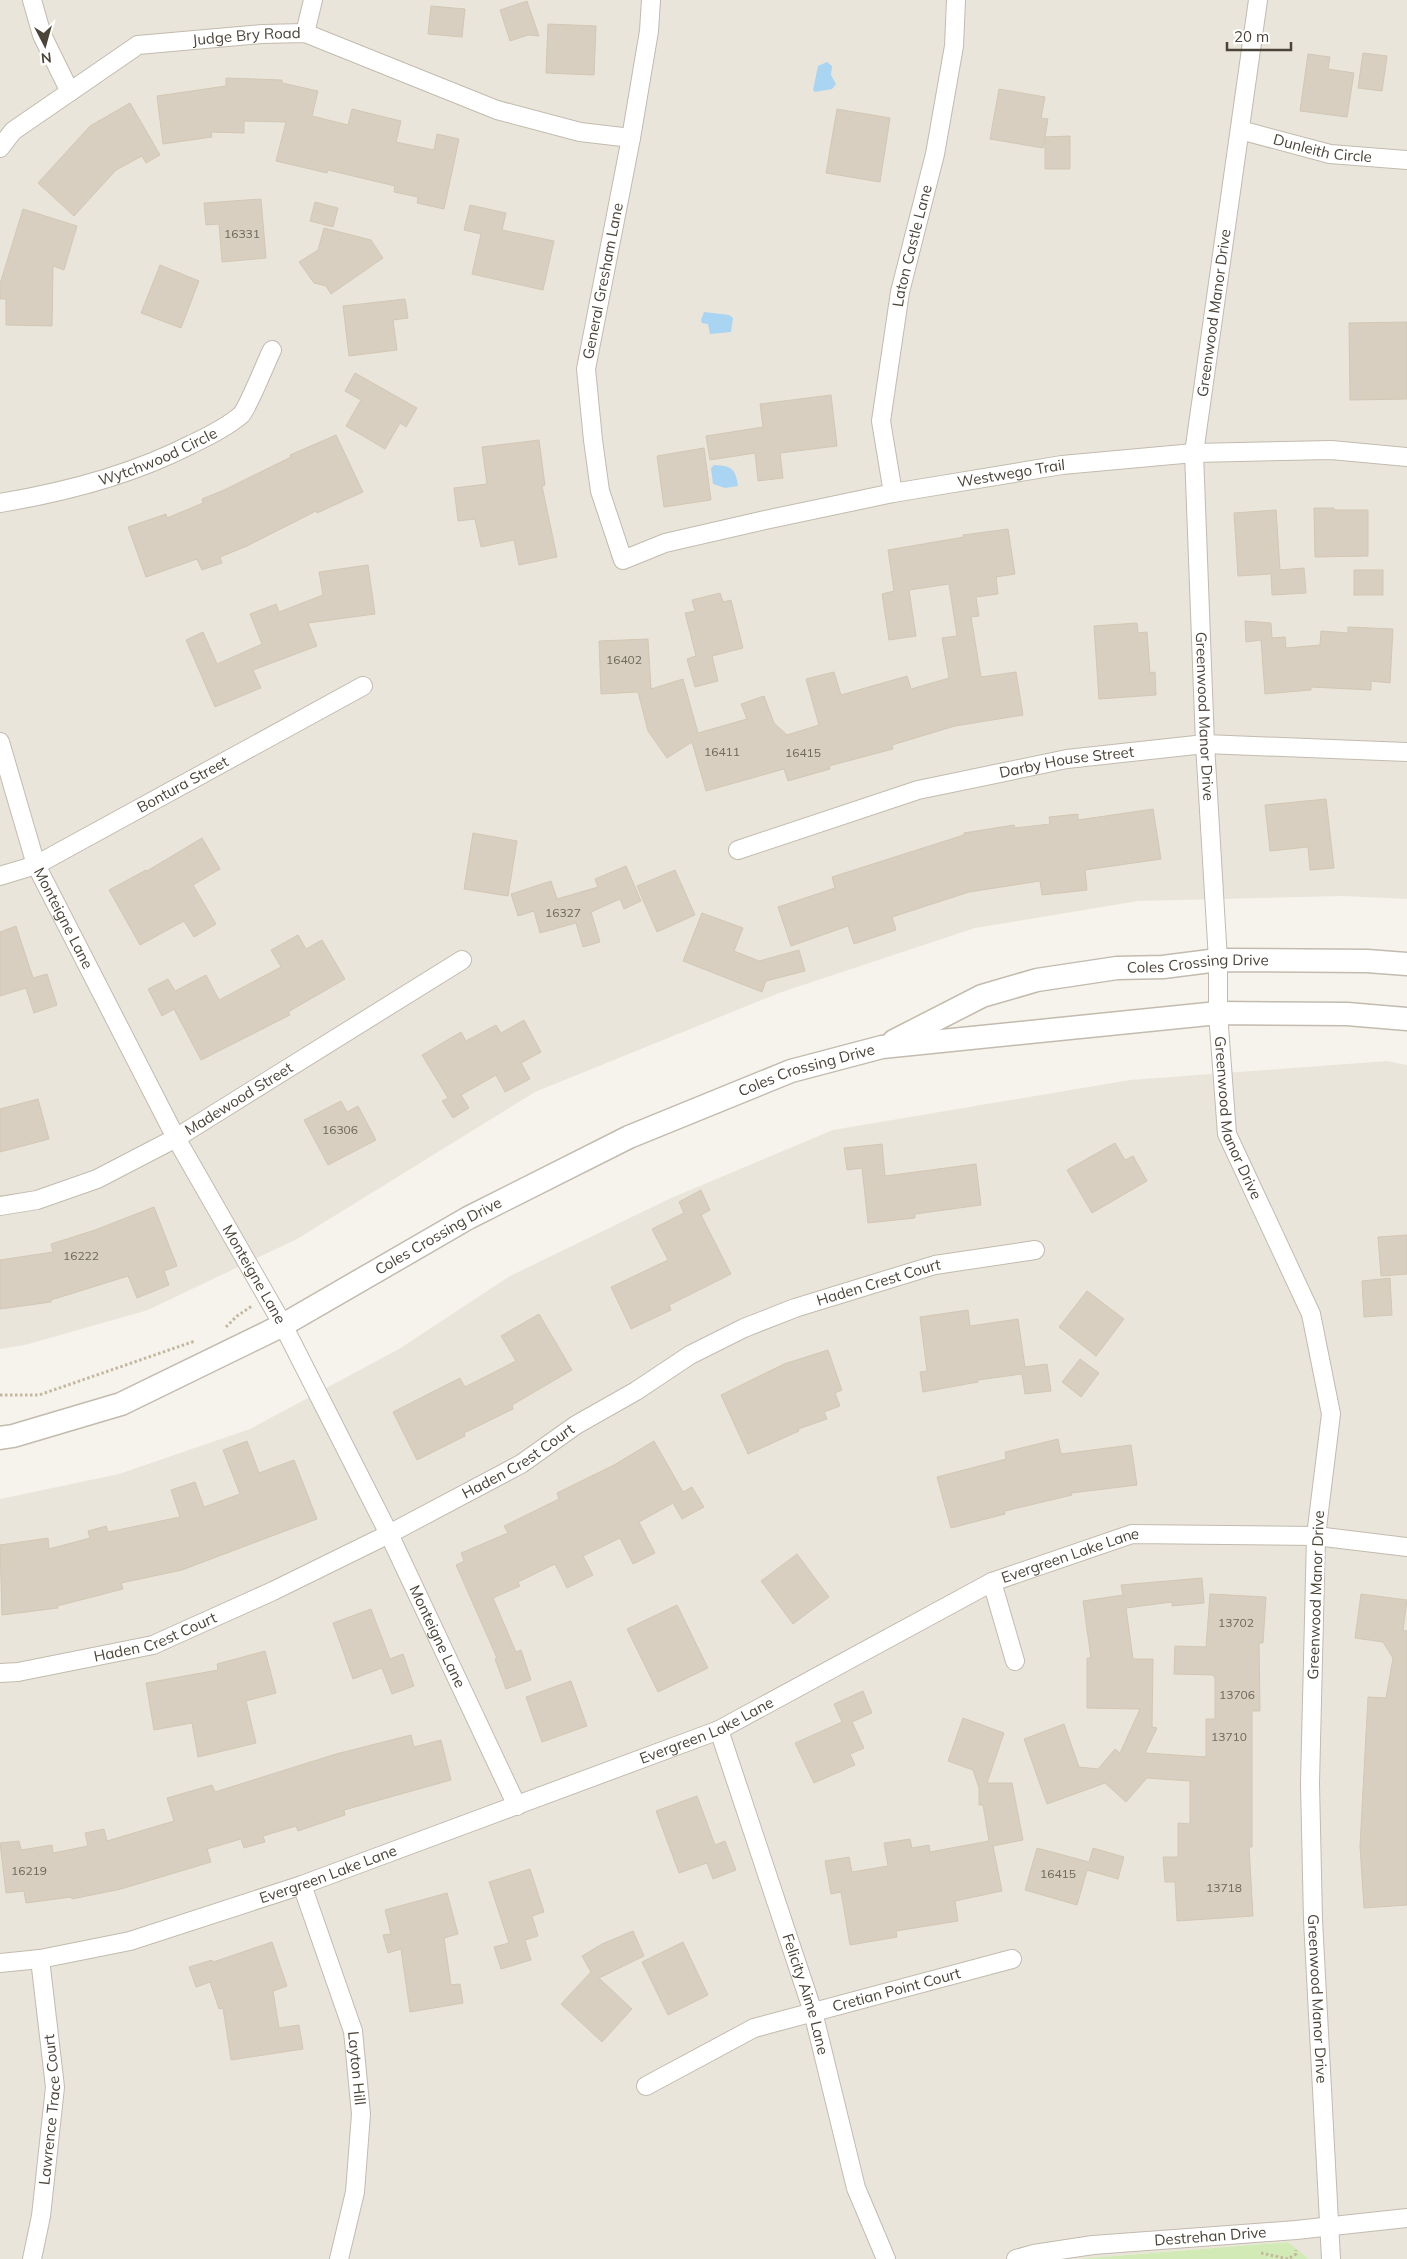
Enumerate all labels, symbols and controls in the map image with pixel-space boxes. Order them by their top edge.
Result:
north arrow [20,20,70,70]
scale bar [1227,20,1291,52]
street label: Judge Bry Road [191,23,301,49]
text: 20 m [1234,27,1269,46]
text: N [40,48,53,67]
street label: Dunleith Circle [1271,129,1373,166]
street label: Laton Castle Lane [888,183,936,308]
street label: General Gresham Lane [578,201,627,361]
house number: 16331 [224,226,260,241]
street label: Greenwood Manor Drive [1192,228,1235,398]
street label: Wytchwood Circle [96,423,220,489]
street label: Westwego Trail [956,455,1066,491]
street label: Greenwood Manor Drive [1192,631,1218,801]
house number: 16402 [606,652,642,667]
street label: Darby House Street [997,742,1135,782]
house number: 16411 [704,744,740,759]
house number: 16415 [785,745,821,760]
street label: Bontura Street [134,752,232,817]
street label: Monteigne Lane [30,864,98,972]
house number: 16327 [545,905,581,920]
street label: Coles Crossing Drive [1127,950,1269,977]
street label: Greenwood Manor Drive [1211,1035,1266,1202]
street label: Coles Crossing Drive [735,1039,877,1100]
street label: Madewood Street [181,1058,296,1139]
house number: 16306 [322,1122,358,1137]
street label: Coles Crossing Drive [371,1193,505,1279]
street label: Monteigne Lane [219,1221,290,1327]
house number: 16222 [63,1248,99,1263]
street label: Haden Crest Court [814,1254,942,1310]
street label: Haden Crest Court [459,1419,578,1503]
street label: Greenwood Manor Drive [1303,1510,1328,1680]
street label: Evergreen Lake Lane [999,1524,1139,1587]
street label: Monteigne Lane [405,1582,470,1691]
street label: Haden Crest Court [92,1608,219,1666]
house number: 13702 [1218,1615,1254,1630]
house number: 13706 [1219,1687,1255,1702]
street label: Evergreen Lake Lane [637,1692,777,1768]
house number: 13710 [1211,1729,1247,1744]
street label: Evergreen Lake Lane [257,1841,399,1907]
house number: 16219 [11,1863,47,1878]
house number: 16415 [1040,1866,1076,1881]
house number: 13718 [1206,1880,1242,1895]
street label: Greenwood Manor Drive [1304,1914,1332,2084]
street label: Felicity Aime Lane [778,1931,833,2057]
street label: Cretian Point Court [830,1963,963,2016]
street label: Layton Hill [344,2030,370,2106]
street label: Lawrence Trace Court [34,2033,64,2186]
street label: Destrehan Drive [1154,2222,1267,2249]

